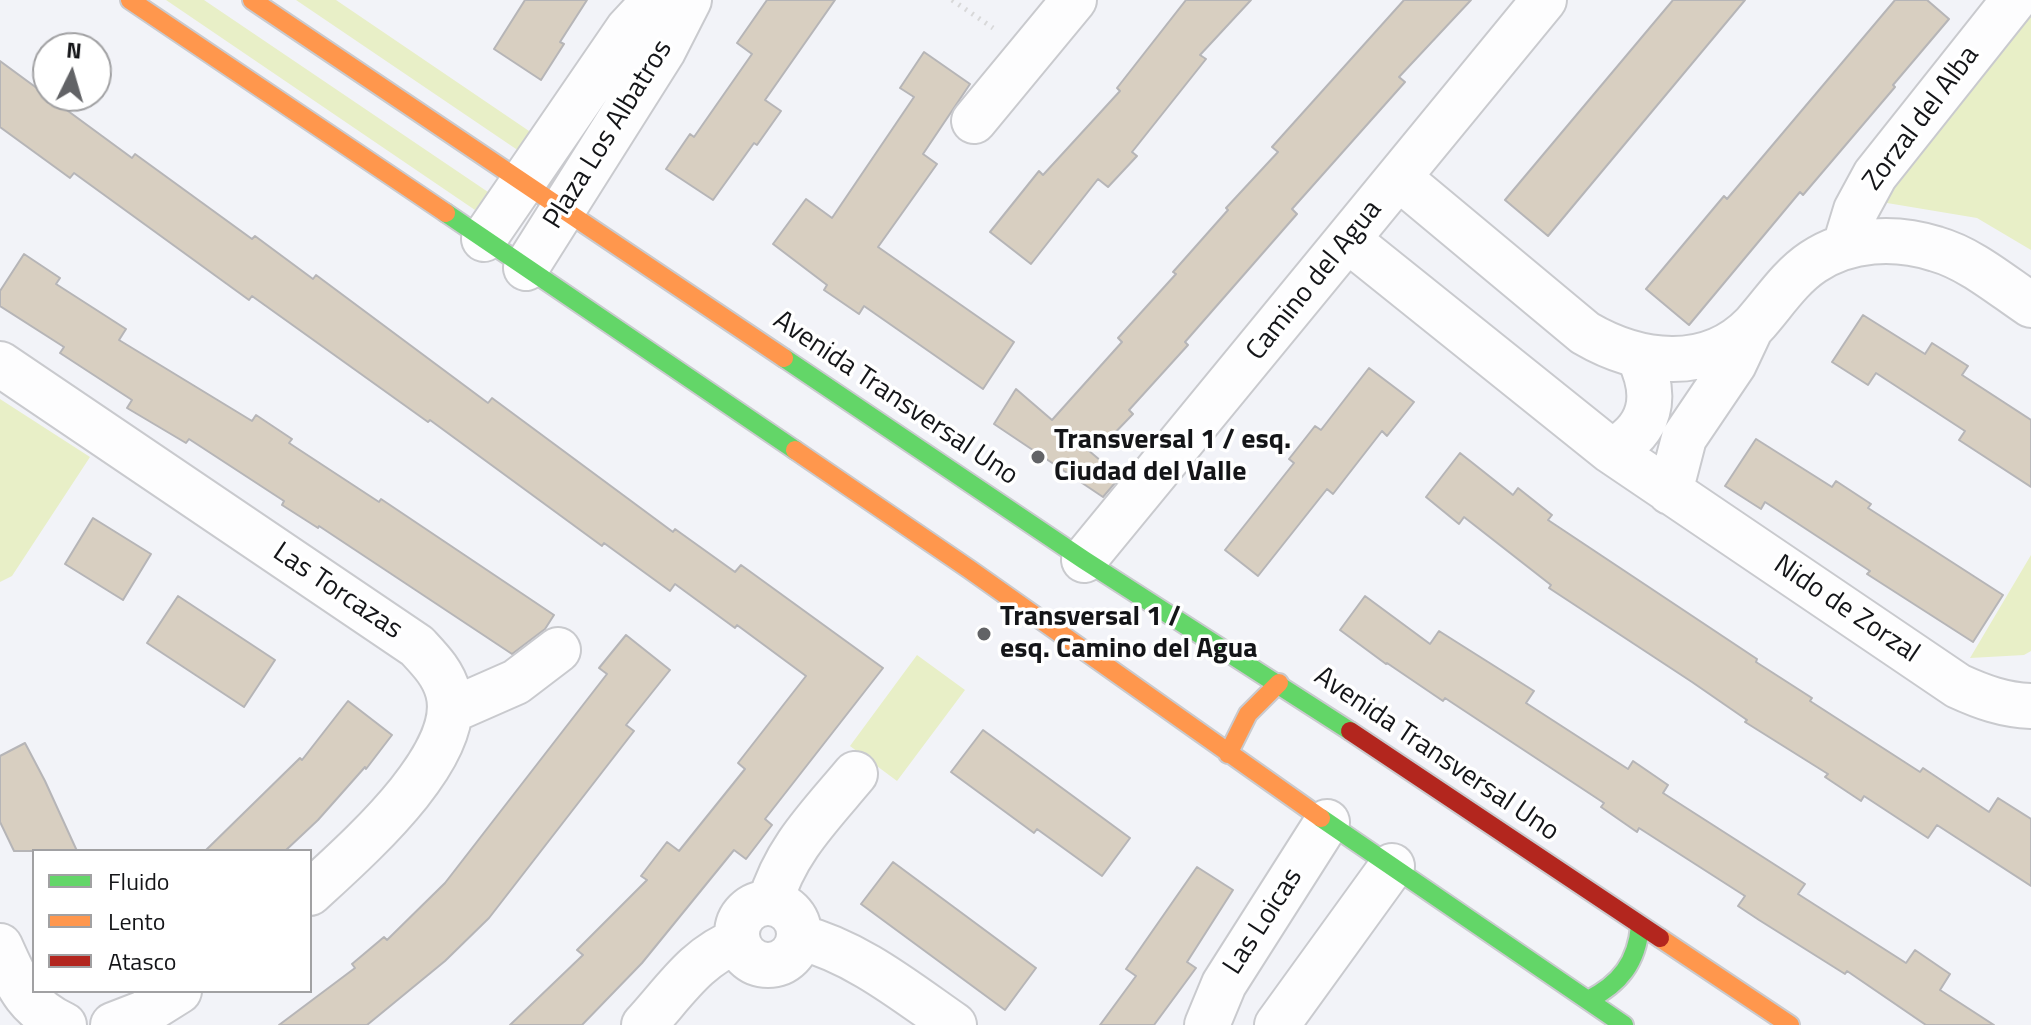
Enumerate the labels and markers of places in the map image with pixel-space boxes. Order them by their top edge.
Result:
place label: Transversal 1 / esq. Ciudad del Valle [1054,424,1291,490]
marker: Transversal 1 / esq. Ciudad del Valle [1029,448,1047,466]
place label: Transversal 1 / esq. Camino del Agua [1000,601,1258,667]
marker: Transversal 1 / esq. Camino del Agua [975,625,993,643]

